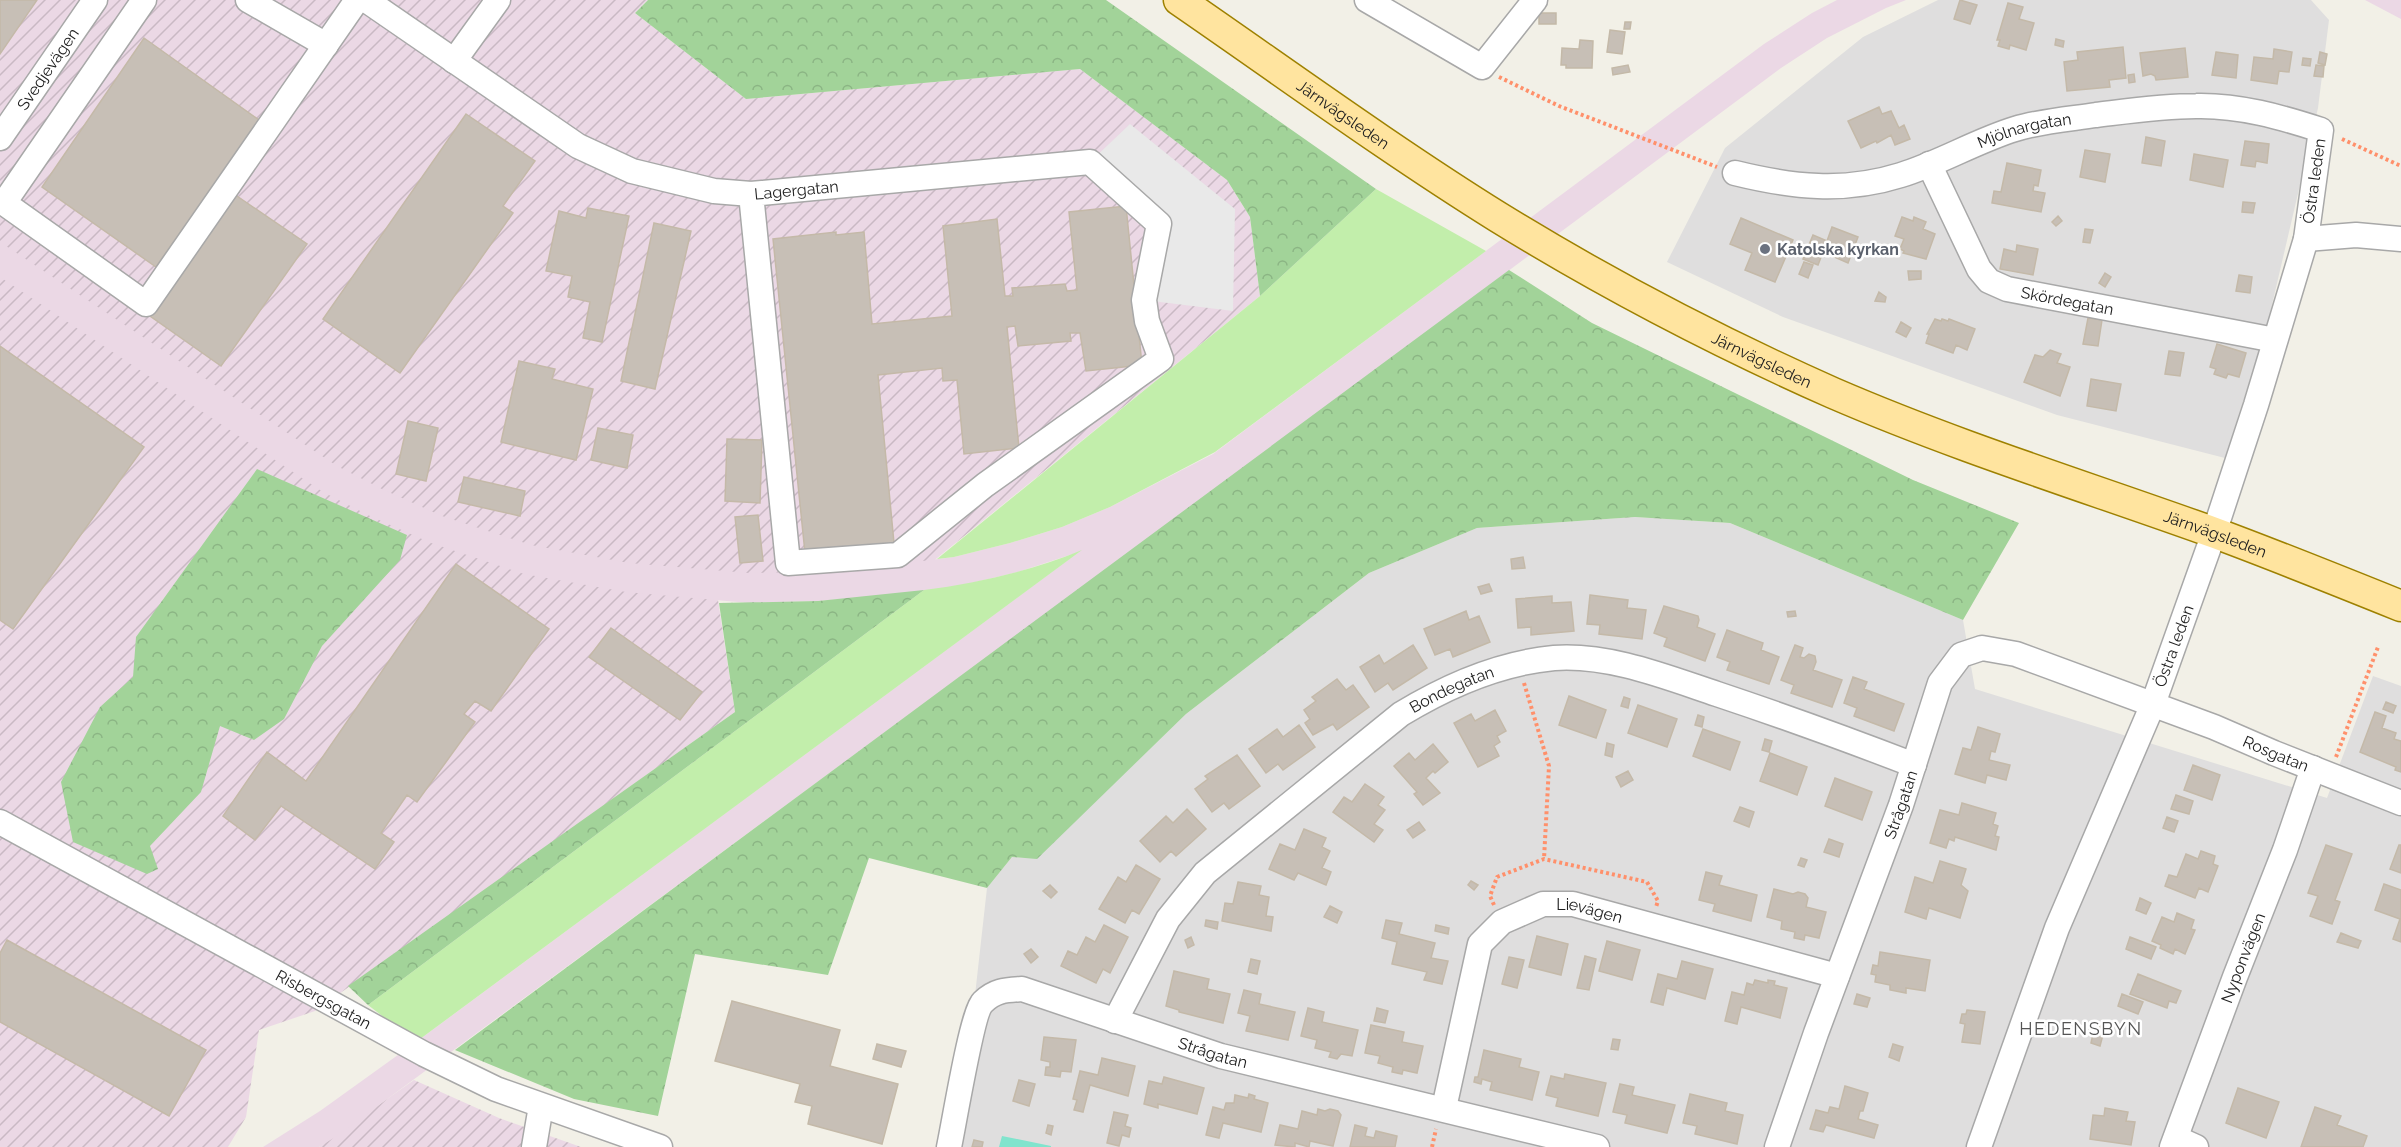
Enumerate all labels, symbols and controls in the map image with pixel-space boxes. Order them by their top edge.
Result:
street label: Svedjevägen [13,24,83,114]
street label: Järnvägsleden [1293,76,1393,153]
street label: Mjölnargatan [1974,109,2072,152]
street label: Östra leden [2298,137,2329,225]
street label: Lagergatan [753,176,839,203]
place label: Katolska kyrkan [1777,240,1899,259]
marker: Katolska kyrkan [1758,242,1772,256]
street label: Skördegatan [2019,282,2115,319]
street label: Järnvägsleden [1709,328,1815,392]
street label: Järnvägsleden [2161,506,2269,561]
street label: Östra leden [2149,602,2198,690]
street label: Bondegatan [1406,662,1496,717]
street label: Rosgatan [2240,731,2312,775]
street label: Strågatan [1880,768,1921,842]
street label: Lievägen [1556,894,1625,927]
street label: Nyponvägen [2217,910,2269,1006]
street label: Risbergsgatan [273,965,375,1033]
district label: HEDENSBYN [2019,1018,2143,1039]
street label: Strågatan [1176,1033,1249,1072]

